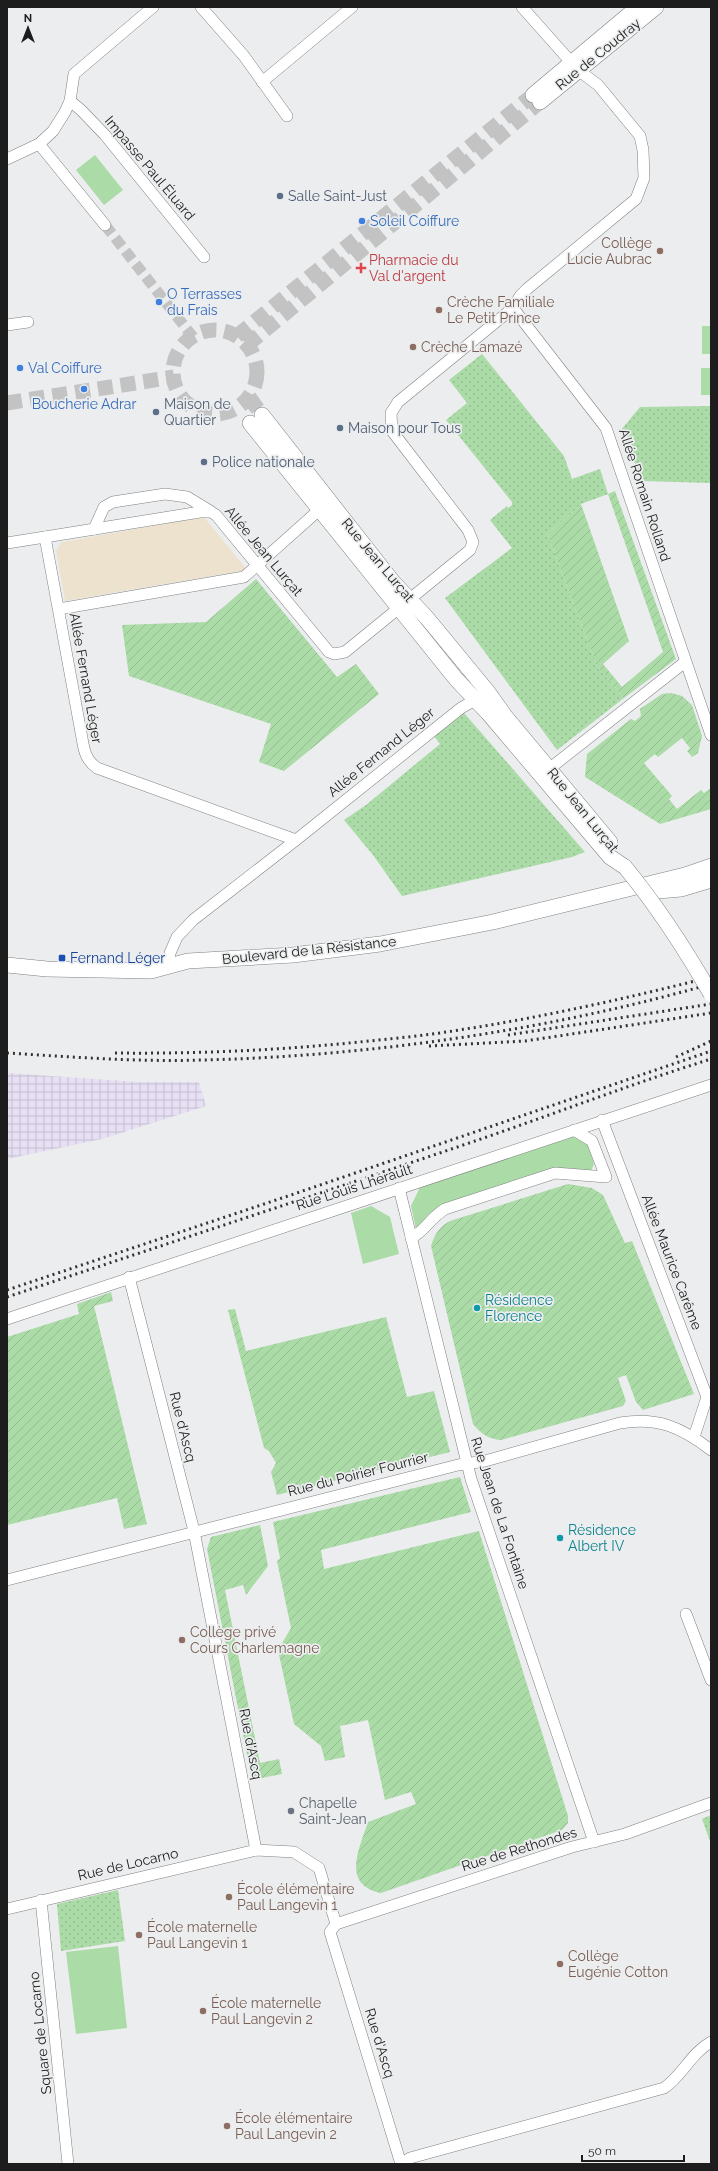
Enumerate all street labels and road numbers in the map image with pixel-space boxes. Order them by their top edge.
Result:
street label: Rue de Coudray [552,15,644,93]
street label: Impasse Paul Éluard [102,112,199,223]
street label: Allée Romain Rolland [616,426,674,564]
street label: Allée Jean Lurçat [222,503,306,599]
street label: Rue Jean Lurçat [338,515,418,605]
street label: Allée Fernand Léger [67,611,105,745]
street label: Allée Fernand Léger [325,704,437,800]
street label: Rue Jean Lurçat [544,765,622,856]
street label: Boulevard de la Résistance [221,933,397,967]
street label: Rue Louis Lhérault [294,1161,414,1213]
street label: Allée Maurice Carême [639,1192,705,1332]
street label: Rue d'Ascq [167,1390,199,1464]
street label: Rue Jean de La Fontaine [468,1435,532,1591]
street label: Rue du Poirier Fourrier [286,1449,430,1499]
street label: Rue d'Ascq [236,1707,266,1781]
street label: Rue de Rethondes [459,1824,579,1874]
street label: Rue de Locarno [76,1845,180,1883]
street label: Square de Locarno [26,1971,54,2095]
street label: Rue d'Ascq [362,2006,398,2080]

